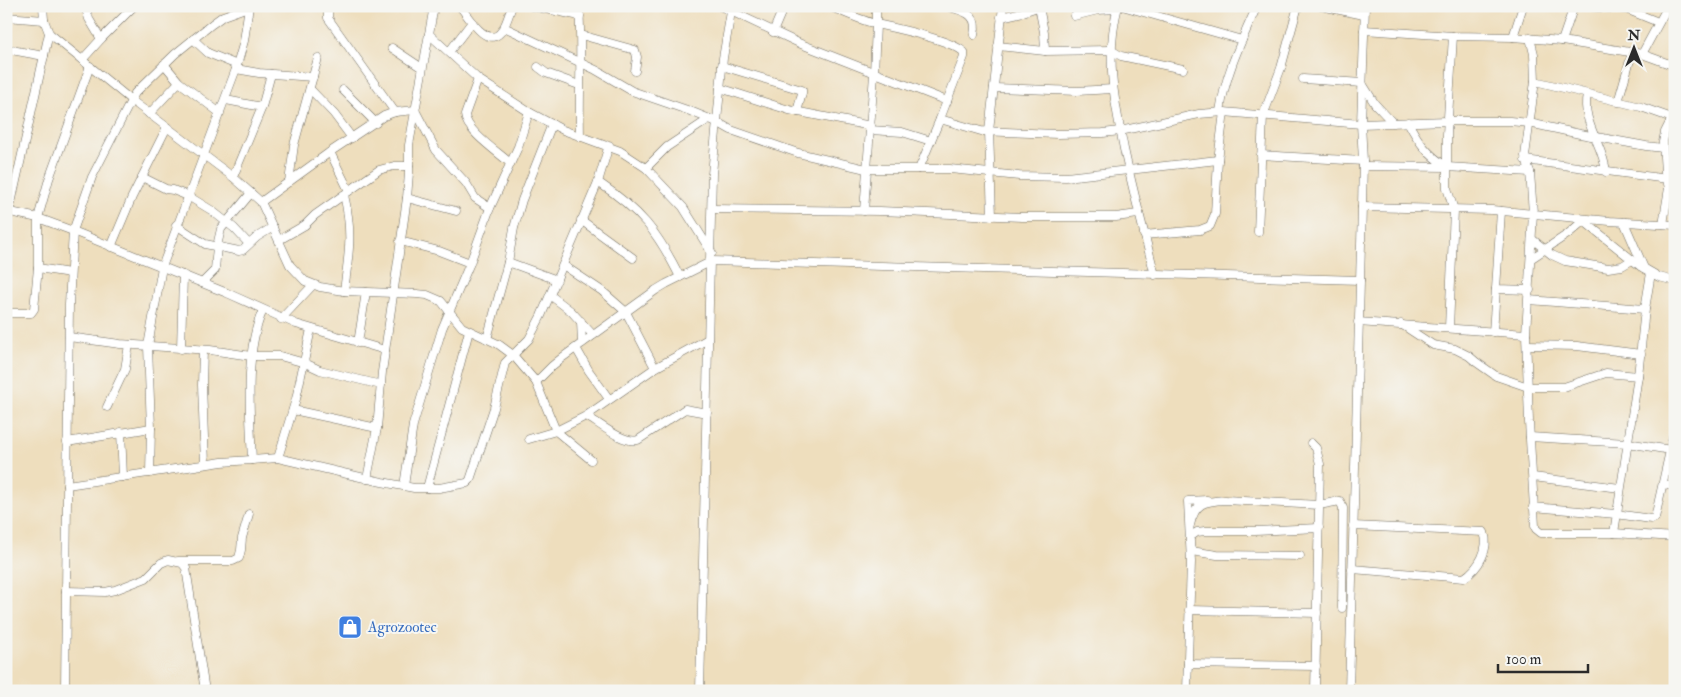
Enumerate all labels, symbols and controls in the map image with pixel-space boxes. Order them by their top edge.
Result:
north arrow [1608,22,1658,72]
text: N [1627,27,1641,44]
shop icon: Agrozootec [337,614,363,640]
place label: Agrozootec [367,618,437,637]
scale bar [1498,642,1588,674]
text: 100 m [1506,650,1542,669]

